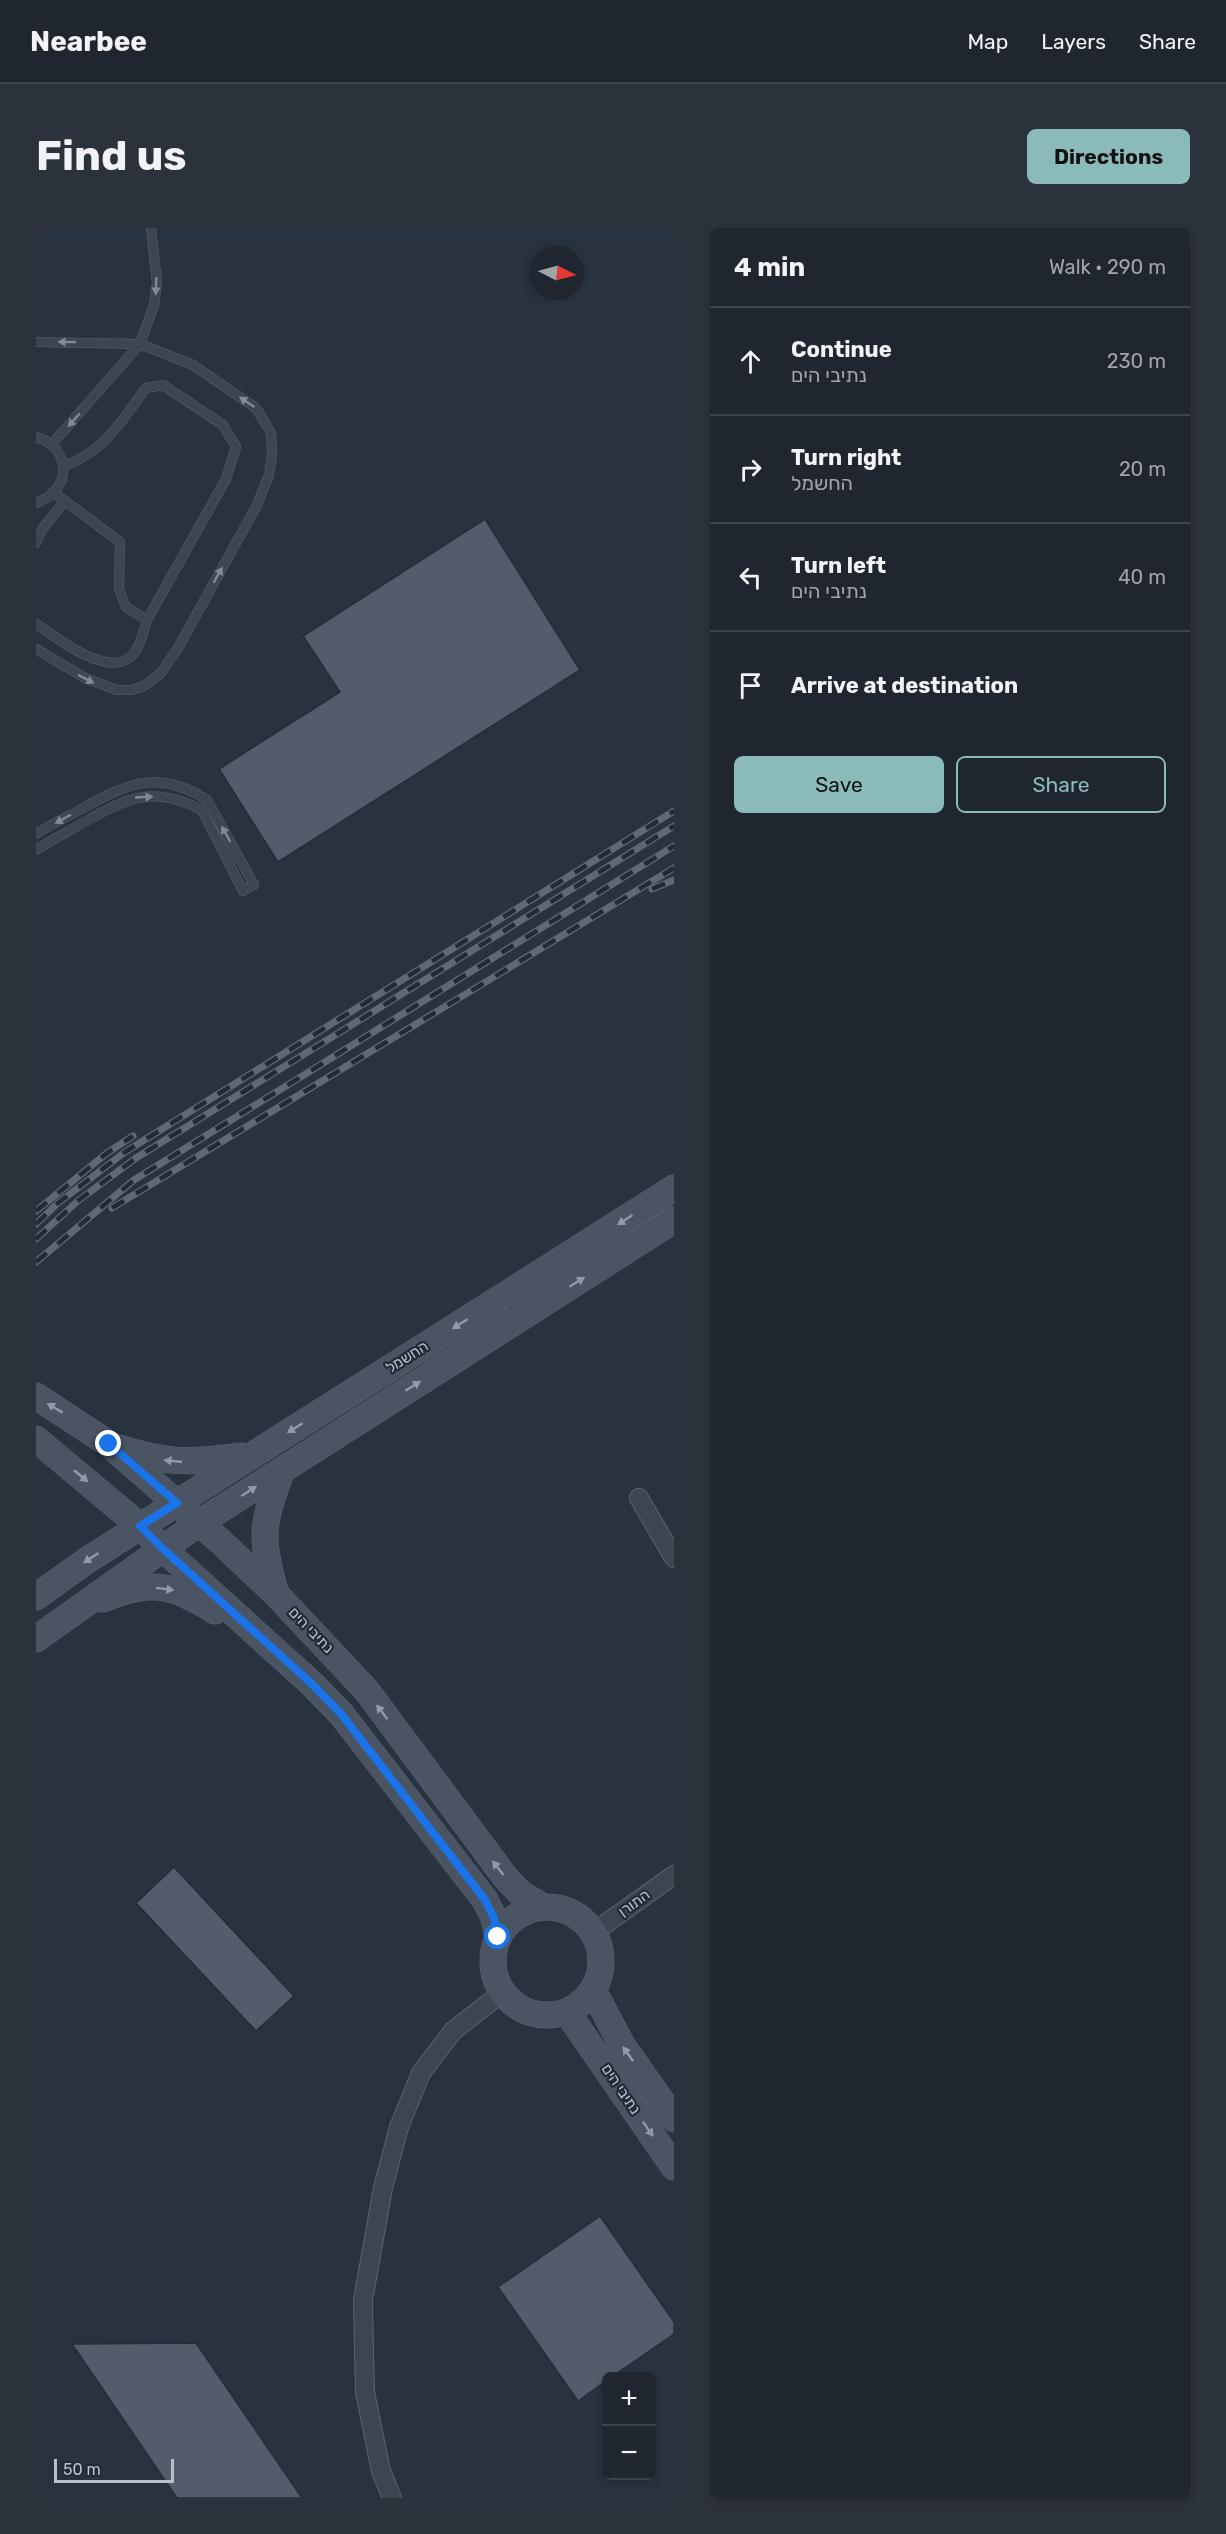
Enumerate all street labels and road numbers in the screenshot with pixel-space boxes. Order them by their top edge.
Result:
street label: החשמל [383,1337,431,1377]
street label: נתיבי הים [285,1603,337,1657]
street label: התורן [615,1886,653,1920]
street label: נתיבי הים [598,2060,644,2118]

